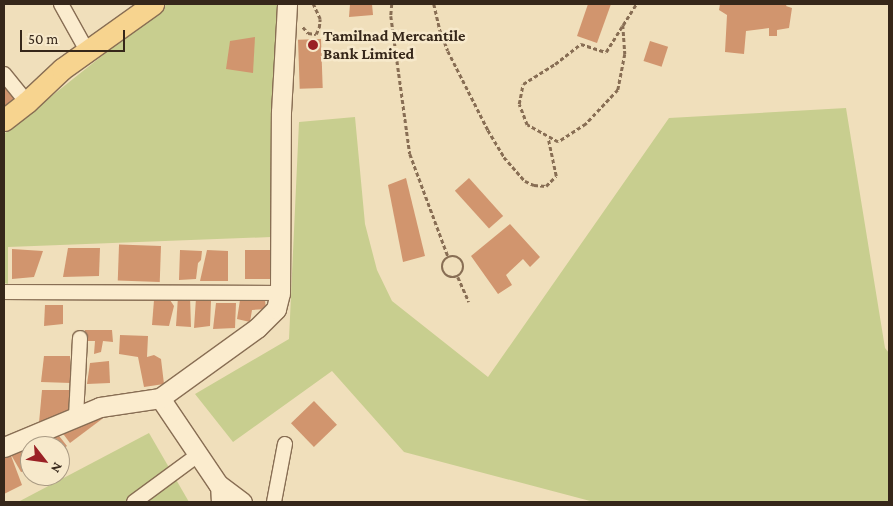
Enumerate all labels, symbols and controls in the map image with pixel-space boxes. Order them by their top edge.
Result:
scale bar [22,20,128,52]
place label: Tamilnad Mercantile Bank Limited [323,26,465,64]
text: 50 m [28,31,58,47]
marker: Tamilnad Mercantile Bank Limited [307,39,319,51]
north arrow [20,436,70,486]
text: N [48,460,66,476]

